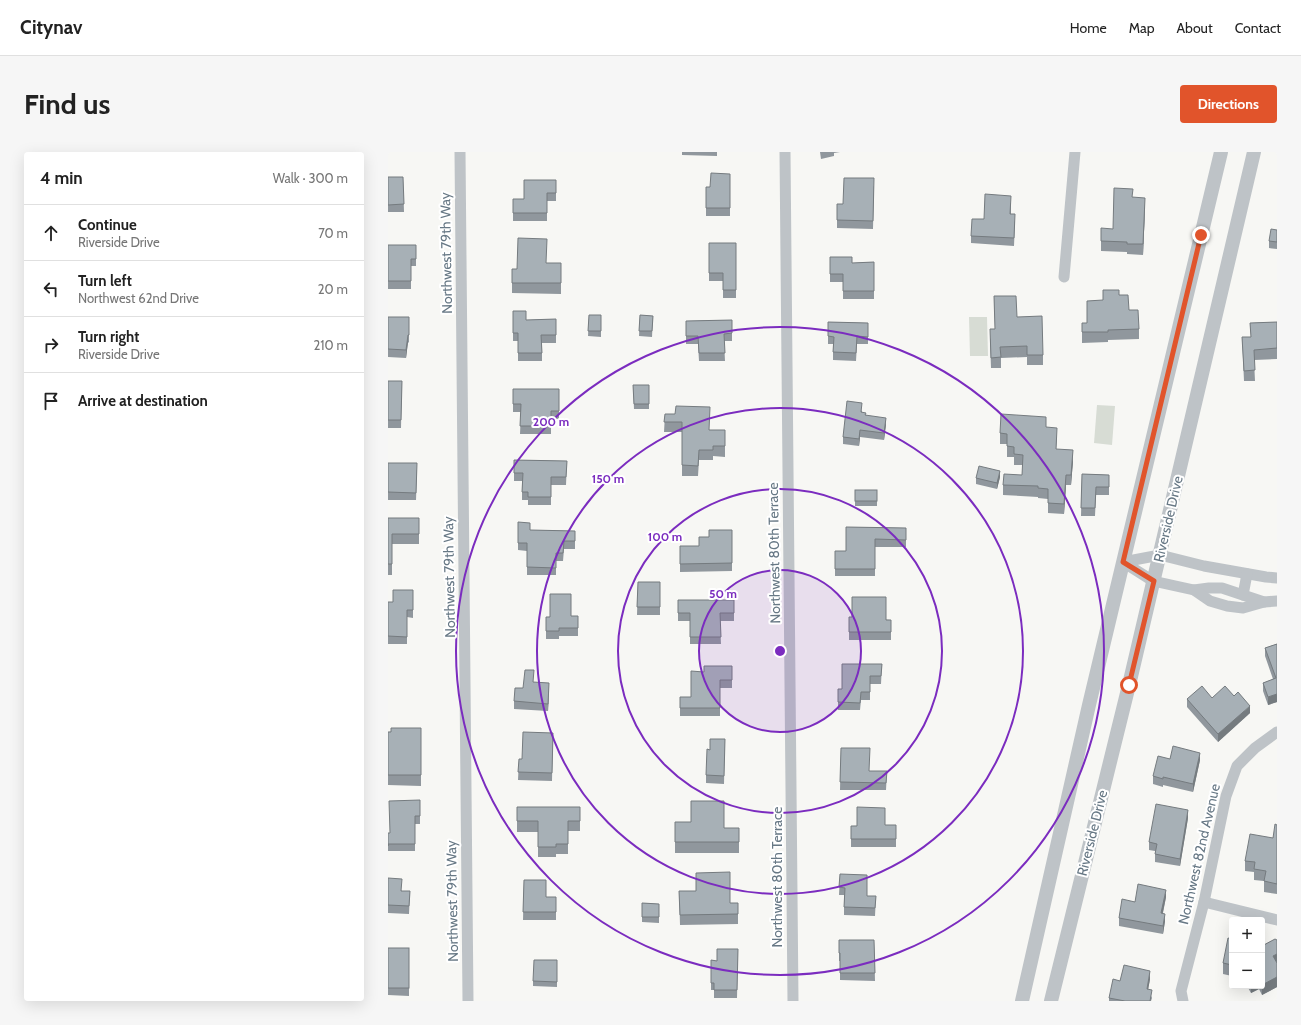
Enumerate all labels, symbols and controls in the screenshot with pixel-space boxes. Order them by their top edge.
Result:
text: Citynav [20,16,82,39]
text: Home [1070,19,1107,37]
text: Map [1129,19,1154,37]
text: About [1176,19,1213,37]
text: Contact [1235,19,1281,37]
button: Directions [1180,85,1277,123]
text: Find us [24,87,110,121]
text: 4 min [40,168,83,188]
text: Walk · 300 m [273,170,348,186]
street label: Northwest 79th Way [436,192,456,314]
text: Continue [78,216,137,234]
icon: ahead [40,222,62,244]
text: 70 m [318,225,348,241]
route end [1192,226,1210,244]
text: Riverside Drive [78,234,160,250]
text: Turn left [78,272,132,290]
icon: left [40,278,62,300]
text: 20 m [318,281,348,297]
text: Northwest 62nd Drive [78,290,199,306]
text: Turn right [78,328,139,346]
icon: right [40,334,62,356]
text: 210 m [314,337,348,353]
text: Riverside Drive [78,346,160,362]
icon: arrive [40,390,62,412]
text: Arrive at destination [78,392,208,410]
text: 200 m [533,414,569,429]
text: 150 m [592,471,624,486]
street label: Riverside Drive [1149,474,1187,564]
street label: Northwest 80th Terrace [764,482,784,624]
street label: Northwest 79th Way [439,516,459,638]
text: 100 m [648,529,682,544]
text: 50 m [709,586,737,601]
centre of rings [773,644,787,658]
route start [1120,676,1138,694]
street label: Northwest 82nd Avenue [1174,782,1224,926]
street label: Riverside Drive [1073,788,1111,878]
street label: Northwest 80th Terrace [768,806,786,948]
street label: Northwest 79th Way [442,840,462,962]
map controls [1229,917,1265,989]
button: + [1229,917,1265,953]
button: − [1229,953,1265,989]

